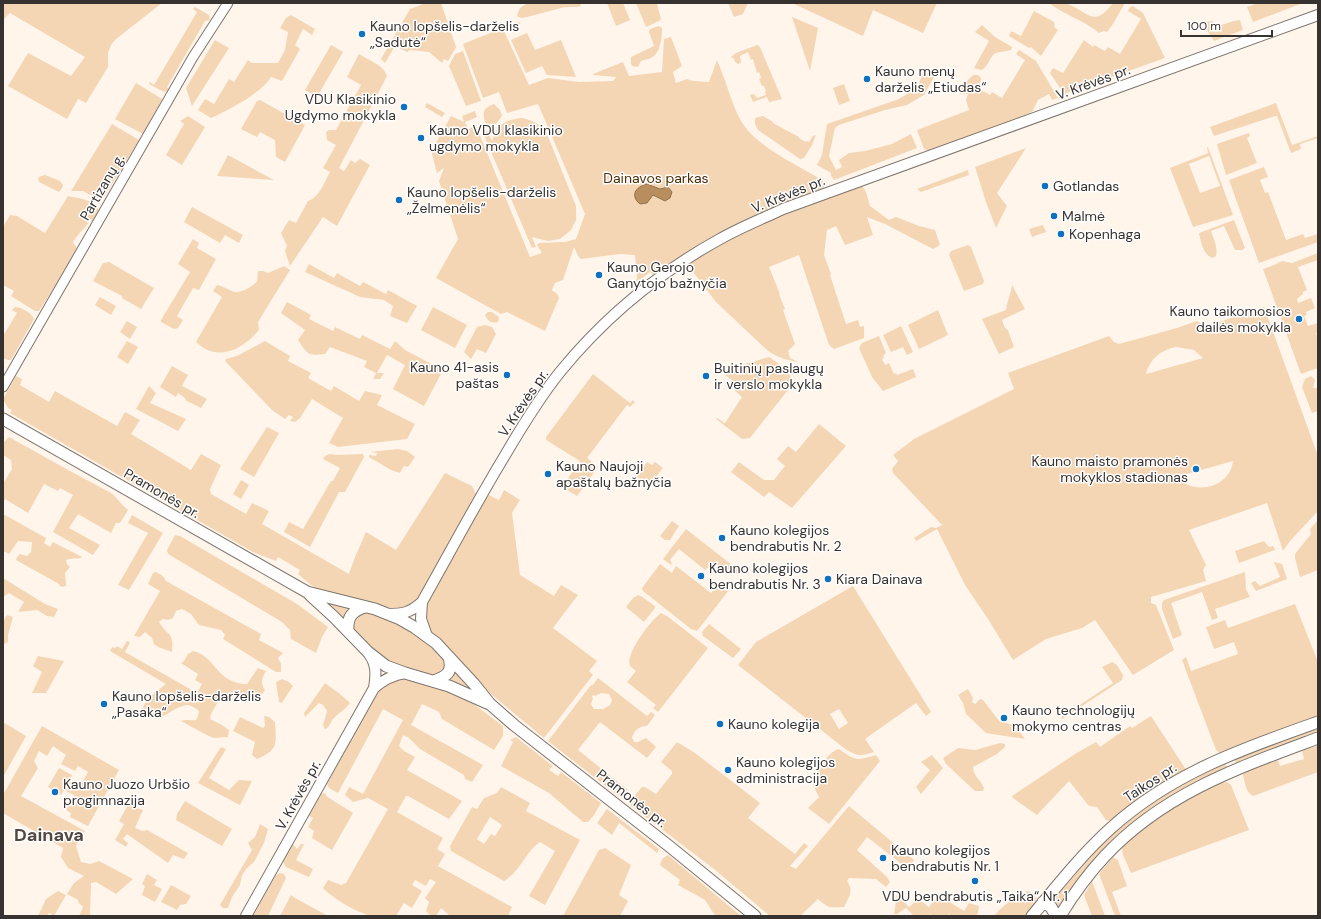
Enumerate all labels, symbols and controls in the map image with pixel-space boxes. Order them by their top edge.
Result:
scale bar [1181,12,1272,38]
place label: Kauno lopšelis-darželis „Sadutė“ [370,17,519,51]
text: 100 m [1187,18,1221,34]
marker: Kauno lopšelis-darželis „Sadutė“ [357,29,367,39]
street label: V. Krėvės pr. [1054,60,1133,104]
place label: Kauno menų darželis „Etiudas“ [875,62,986,96]
marker: Kauno menų darželis „Etiudas“ [862,74,872,84]
place label: VDU Klasikinio Ugdymo mokykla [285,90,396,124]
marker: VDU Klasikinio Ugdymo mokykla [399,102,409,112]
place label: Kauno VDU klasikinio ugdymo mokykla [429,121,563,155]
marker: Kauno VDU klasikinio ugdymo mokykla [416,133,426,143]
street label: Partizanų g. [76,150,128,223]
park label: Dainavos parkas [603,169,709,187]
street label: V. Krėvės pr. [749,171,827,217]
place label: Gotlandas [1053,177,1119,195]
marker: Gotlandas [1040,181,1050,191]
place label: Kauno lopšelis-darželis „Želmenėlis“ [407,183,556,217]
marker: Kauno lopšelis-darželis „Želmenėlis“ [394,195,404,205]
place label: Malmė [1062,207,1105,225]
marker: Malmė [1049,211,1059,221]
place label: Kopenhaga [1069,225,1141,243]
marker: Kopenhaga [1056,229,1066,239]
place label: Kauno Gerojo Ganytojo bažnyčia [607,258,727,292]
marker: Kauno Gerojo Ganytojo bažnyčia [594,270,604,280]
place label: Kauno taikomosios dailės mokykla [1170,302,1291,336]
marker: Kauno taikomosios dailės mokykla [1294,314,1304,324]
place label: Kauno 41-asis paštas [410,358,499,392]
place label: Buitinių paslaugų ir verslo mokykla [714,359,824,393]
street label: V. Krėvės pr. [494,366,552,440]
marker: Kauno 41-asis paštas [502,370,512,380]
marker: Buitinių paslaugų ir verslo mokykla [701,371,711,381]
place label: Kauno maisto pramonės mokyklos stadionas [1032,452,1188,486]
place label: Kauno Naujoji apaštalų bažnyčia [556,457,671,491]
street label: Pramonės pr. [121,464,203,522]
marker: Kauno maisto pramonės mokyklos stadionas [1191,464,1201,474]
marker: Kauno Naujoji apaštalų bažnyčia [543,469,553,479]
place label: Kauno kolegijos bendrabutis Nr. 2 [730,521,842,555]
marker: Kauno kolegijos bendrabutis Nr. 2 [717,533,727,543]
place label: Kauno kolegijos bendrabutis Nr. 3 [709,559,821,593]
place label: Kiara Dainava [836,570,922,588]
marker: Kauno kolegijos bendrabutis Nr. 3 [696,571,706,581]
marker: Kiara Dainava [823,574,833,584]
place label: Kauno lopšelis-darželis „Pasaka“ [112,687,261,721]
marker: Kauno lopšelis-darželis „Pasaka“ [99,699,109,709]
place label: Kauno technologijų mokymo centras [1012,701,1135,735]
marker: Kauno technologijų mokymo centras [999,713,1009,723]
place label: Kauno kolegija [728,715,820,733]
marker: Kauno kolegija [715,719,725,729]
place label: Kauno kolegijos administracija [736,753,835,787]
street label: V. Krėvės pr. [271,757,325,833]
street label: Taikos pr. [1120,758,1180,806]
street label: Pramonės pr. [593,765,671,831]
marker: Kauno kolegijos administracija [723,765,733,775]
place label: Kauno Juozo Urbšio progimnazija [63,775,190,809]
marker: Kauno Juozo Urbšio progimnazija [50,787,60,797]
district label: Dainava [14,823,84,847]
place label: Kauno kolegijos bendrabutis Nr. 1 [891,841,999,875]
marker: Kauno kolegijos bendrabutis Nr. 1 [878,853,888,863]
marker: VDU bendrabutis „Taika“ Nr. 1 [970,876,980,886]
place label: VDU bendrabutis „Taika“ Nr. 1 [882,887,1068,905]

